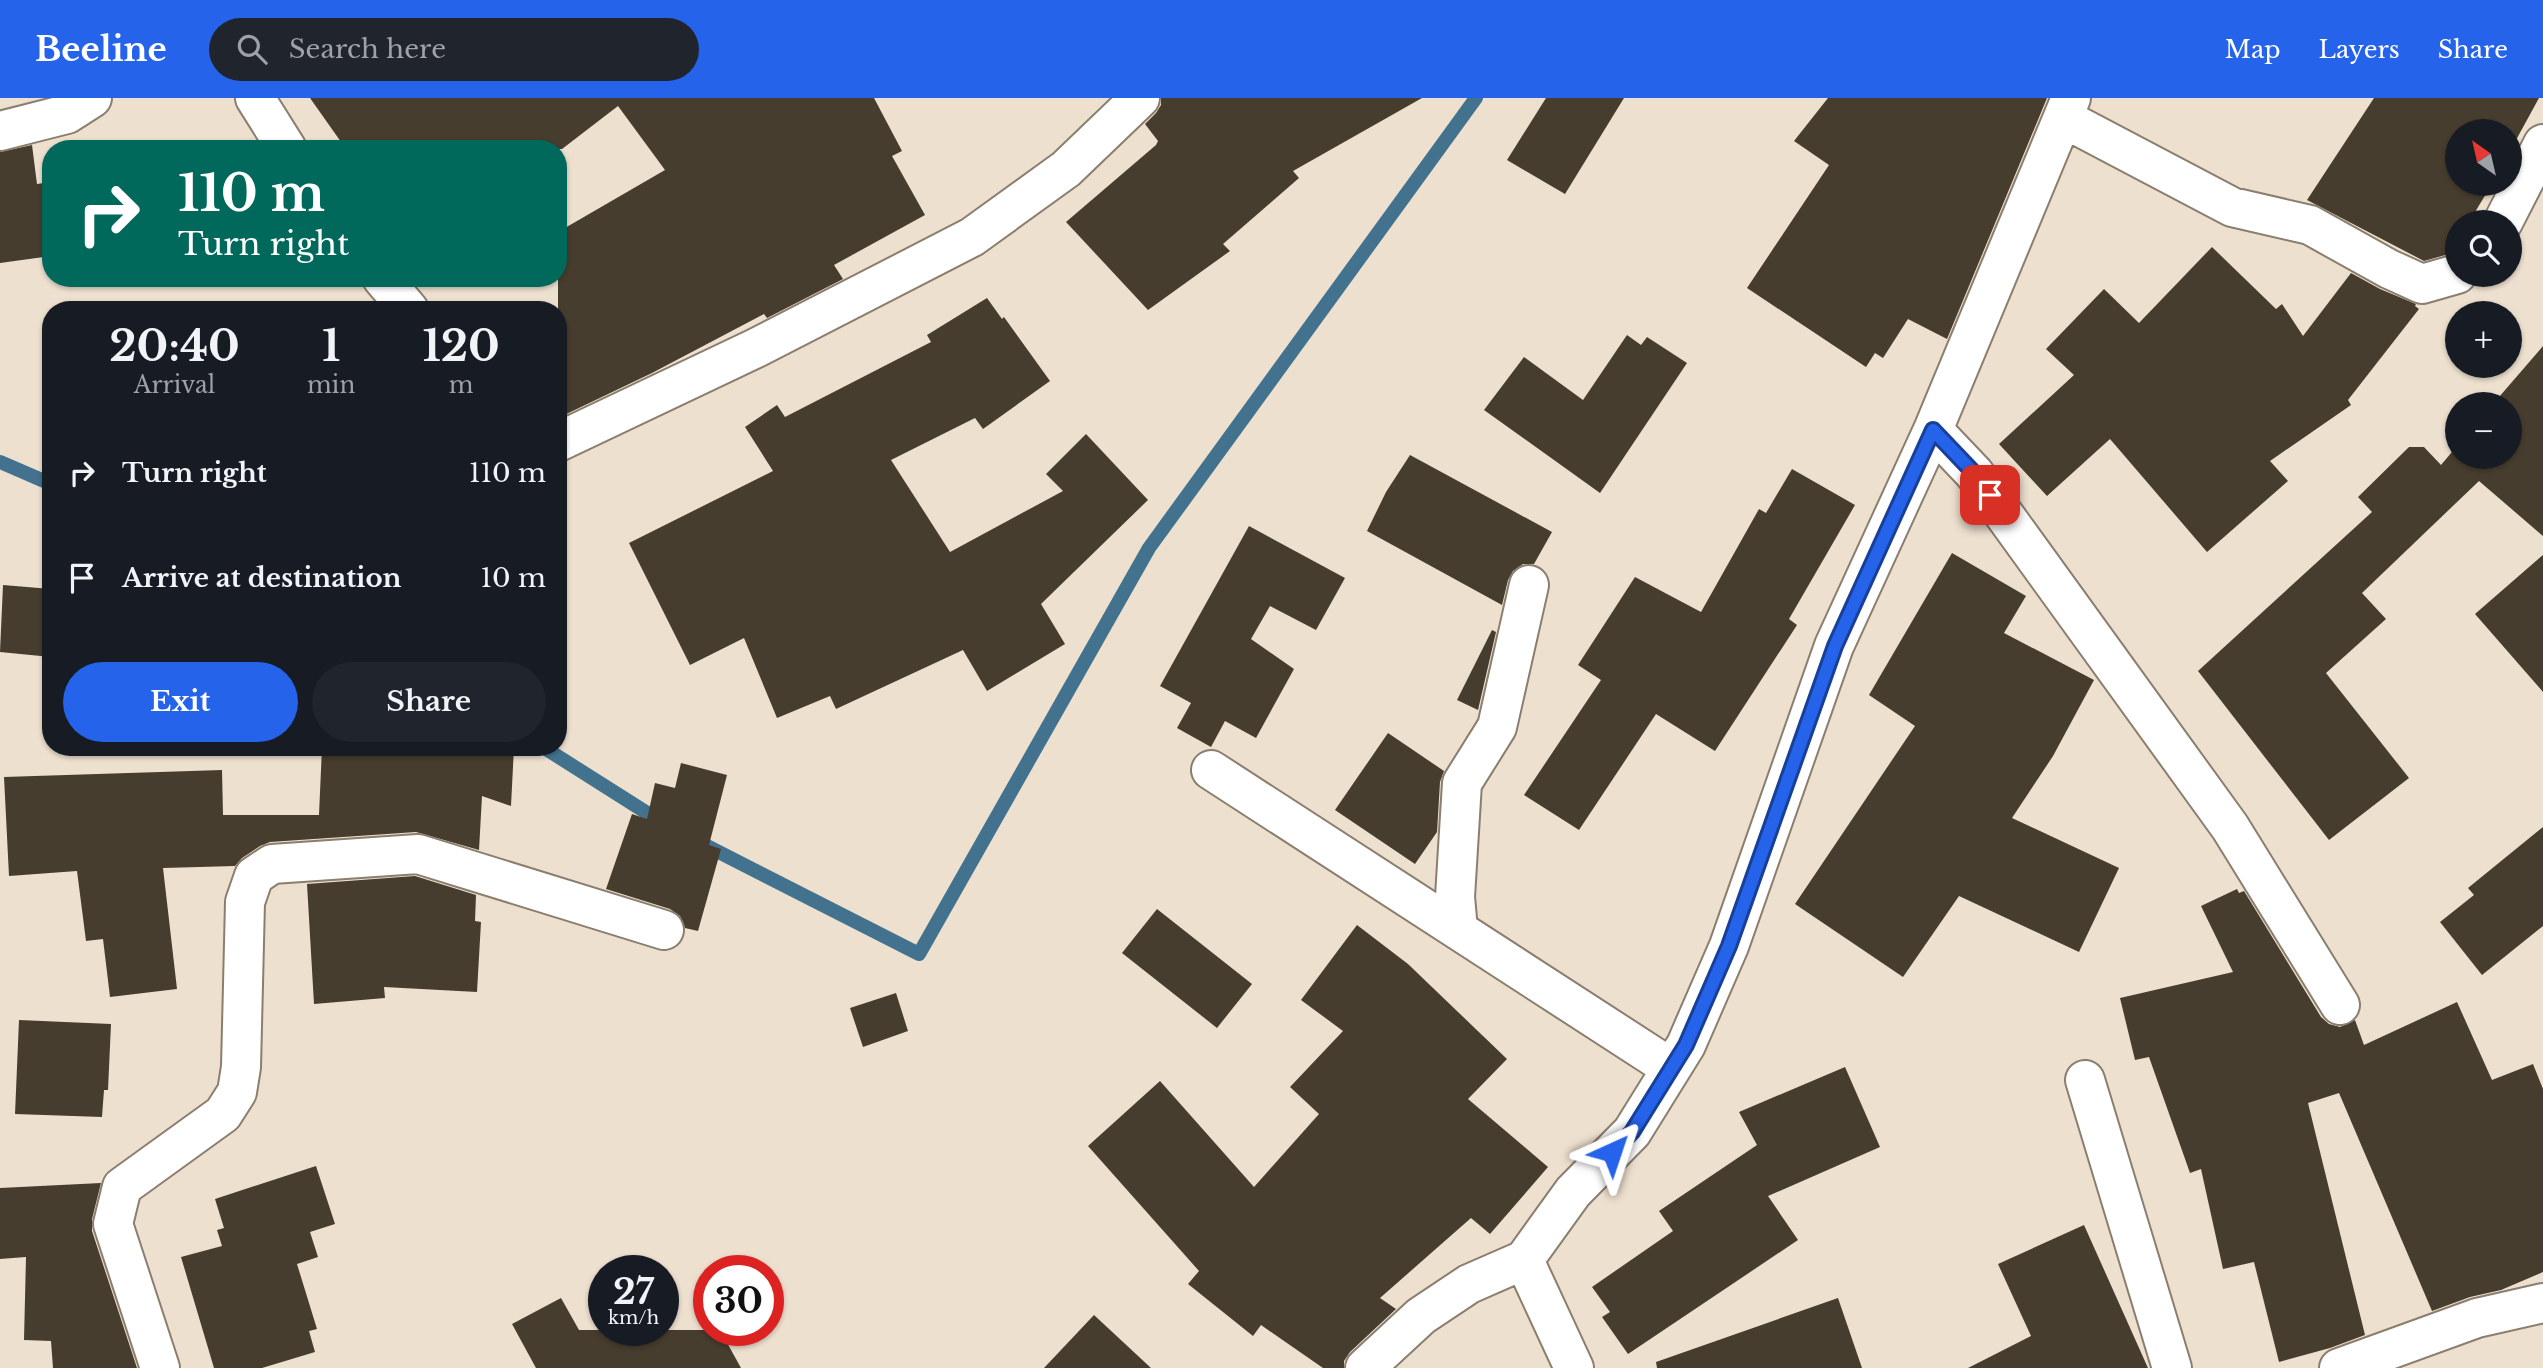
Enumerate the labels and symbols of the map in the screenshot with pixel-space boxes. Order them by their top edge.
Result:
north arrow [2445,119,2522,196]
pin [1960,465,2020,525]
position arrow [1575,1115,1649,1189]
speed limit sign: 30 [693,1255,784,1346]

